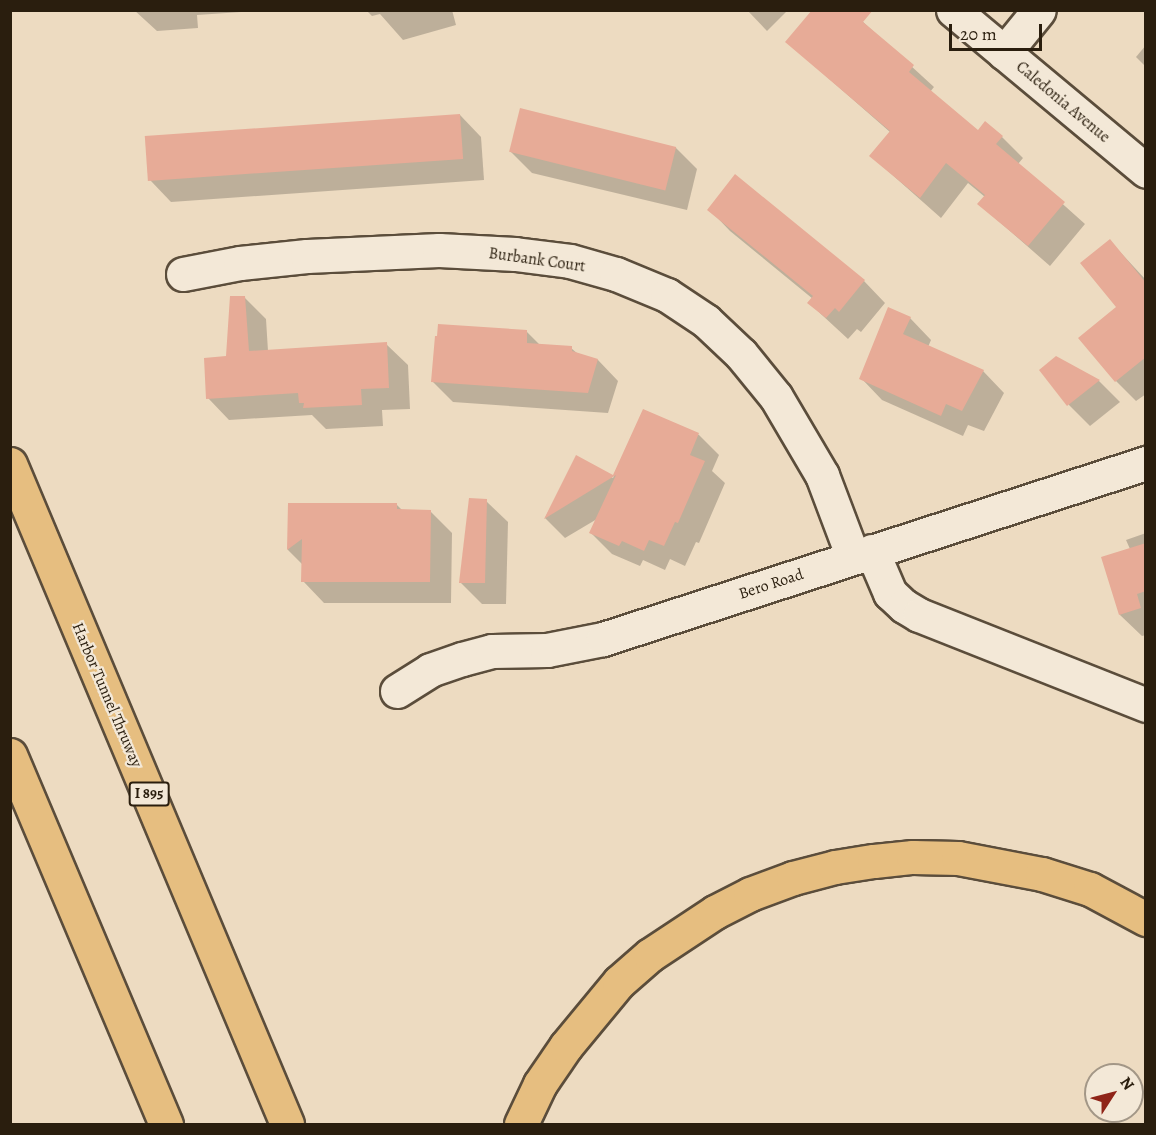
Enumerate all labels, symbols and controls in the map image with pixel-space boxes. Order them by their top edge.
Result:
scale bar [952,12,1045,50]
text: 20 m [960,22,997,46]
street label: Caledonia Avenue [1012,57,1114,147]
street label: Burbank Court [487,244,587,276]
street label: Bero Road [736,565,806,603]
street label: Harbor Tunnel Thruway [68,620,146,770]
road number: I 895 [128,782,170,806]
north arrow [1084,1063,1144,1123]
text: N [1115,1072,1139,1095]

